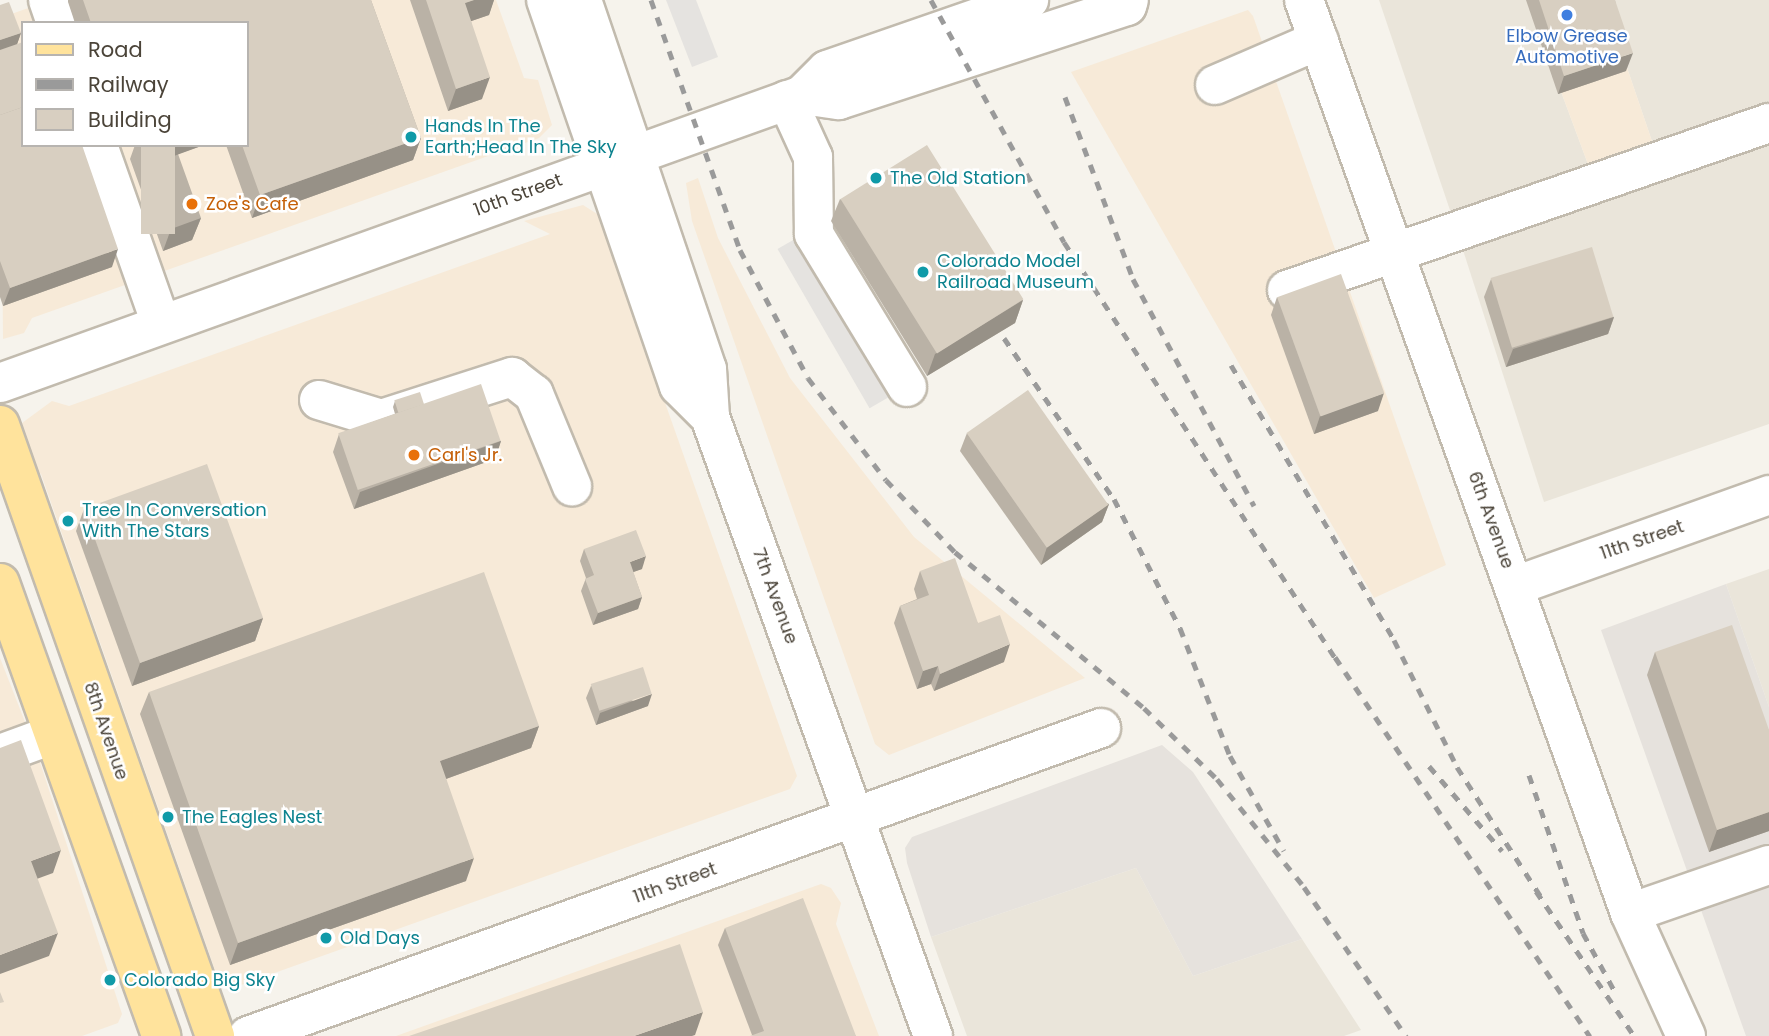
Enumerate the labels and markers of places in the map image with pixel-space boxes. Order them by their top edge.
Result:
marker: Elbow Grease Automotive [1559,7,1575,23]
place label: Elbow Grease Automotive [1506,26,1628,68]
place label: Hands In The Earth;Head In The Sky [425,116,617,158]
marker: Hands In The Earth;Head In The Sky [403,129,419,145]
place label: The Old Station [890,167,1026,189]
marker: The Old Station [868,170,884,186]
place label: Zoe's Cafe [206,193,299,215]
marker: Zoe's Cafe [184,196,200,212]
place label: Colorado Model Railroad Museum [937,251,1094,294]
marker: Colorado Model Railroad Museum [915,264,931,280]
place label: Carl's Jr. [428,444,502,466]
marker: Carl's Jr. [406,447,422,463]
place label: Tree In Conversation With The Stars [82,500,267,542]
marker: Tree In Conversation With The Stars [60,513,76,529]
place label: The Eagles Nest [182,806,322,828]
marker: The Eagles Nest [160,809,176,825]
place label: Old Days [340,927,420,949]
marker: Old Days [318,930,334,946]
place label: Colorado Big Sky [124,969,275,991]
marker: Colorado Big Sky [102,972,118,988]

